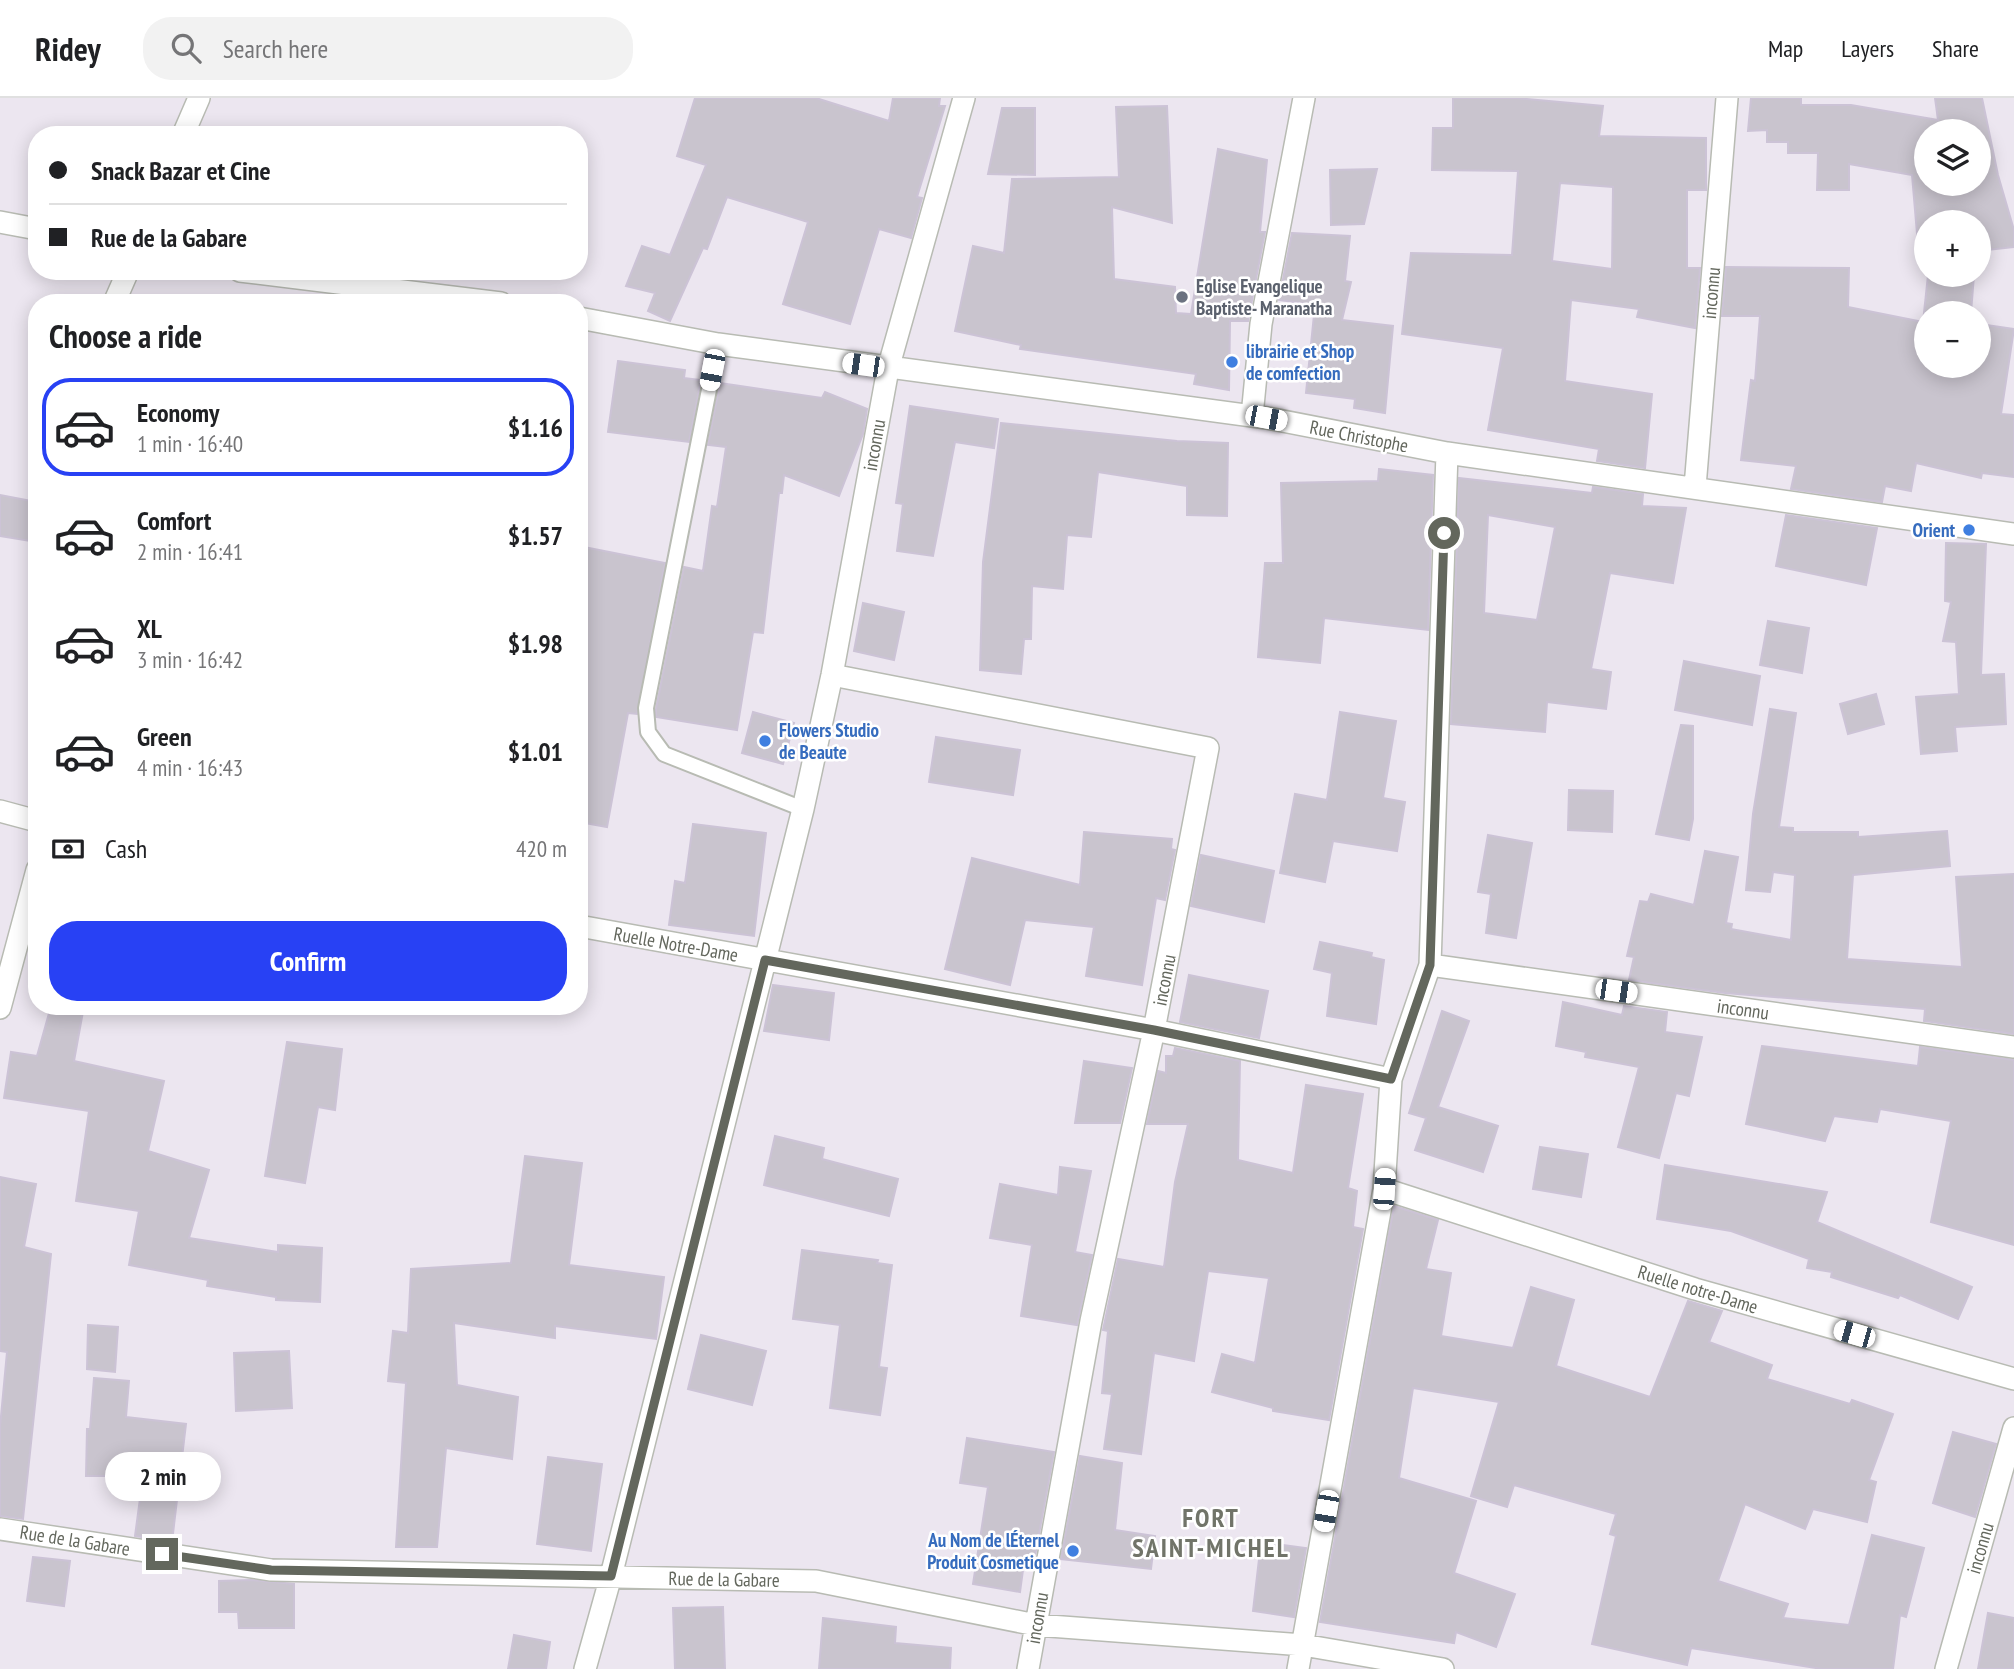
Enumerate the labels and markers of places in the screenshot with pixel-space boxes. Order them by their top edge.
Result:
place label: Eglise Evangelique Baptiste- Maranatha [1196,274,1332,320]
marker: Eglise Evangelique Baptiste- Maranatha [1174,289,1190,305]
place label: librairie et Shop de comfection [1246,339,1355,385]
marker: librairie et Shop de comfection [1224,354,1240,370]
place label: Orient [1912,518,1955,542]
marker: Orient [1961,522,1977,538]
place label: Flowers Studio de Beaute [779,718,879,764]
marker: Flowers Studio de Beaute [757,733,773,749]
place label: Au Nom de lÉternel Produit Cosmetique [927,1528,1059,1574]
marker: Au Nom de lÉternel Produit Cosmetique [1065,1543,1081,1559]

